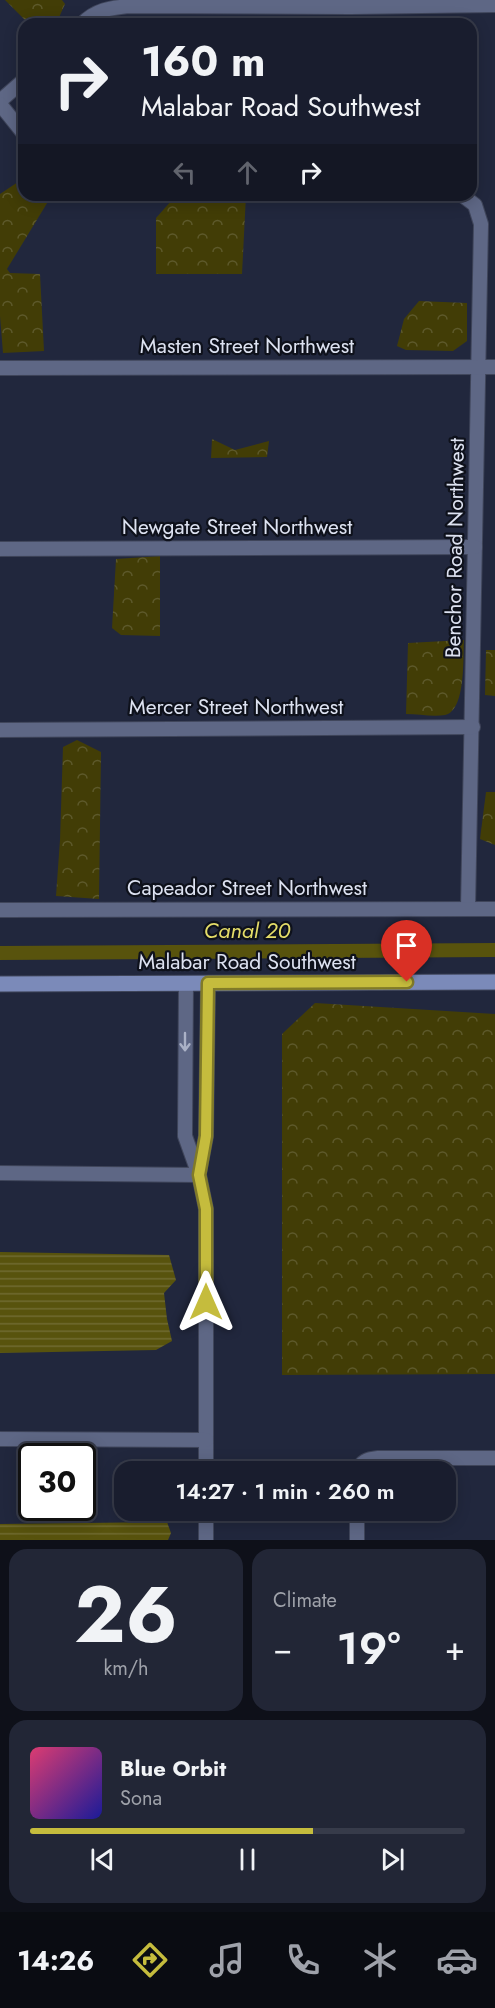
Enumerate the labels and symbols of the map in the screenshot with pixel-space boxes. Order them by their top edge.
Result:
street label: Masten Street Northwest [140,331,354,361]
street label: Benchor Road Northwest [438,438,472,658]
street label: Newgate Street Northwest [122,512,352,542]
street label: Mercer Street Northwest [129,692,343,722]
street label: Capeador Street Northwest [127,873,367,903]
water label: Canal 20 [204,914,291,946]
pin [381,920,432,982]
street label: Malabar Road Southwest [138,947,356,977]
one-way arrow [179,1031,191,1051]
position arrow [174,1270,238,1334]
speed limit sign: 30 [18,1443,96,1521]

